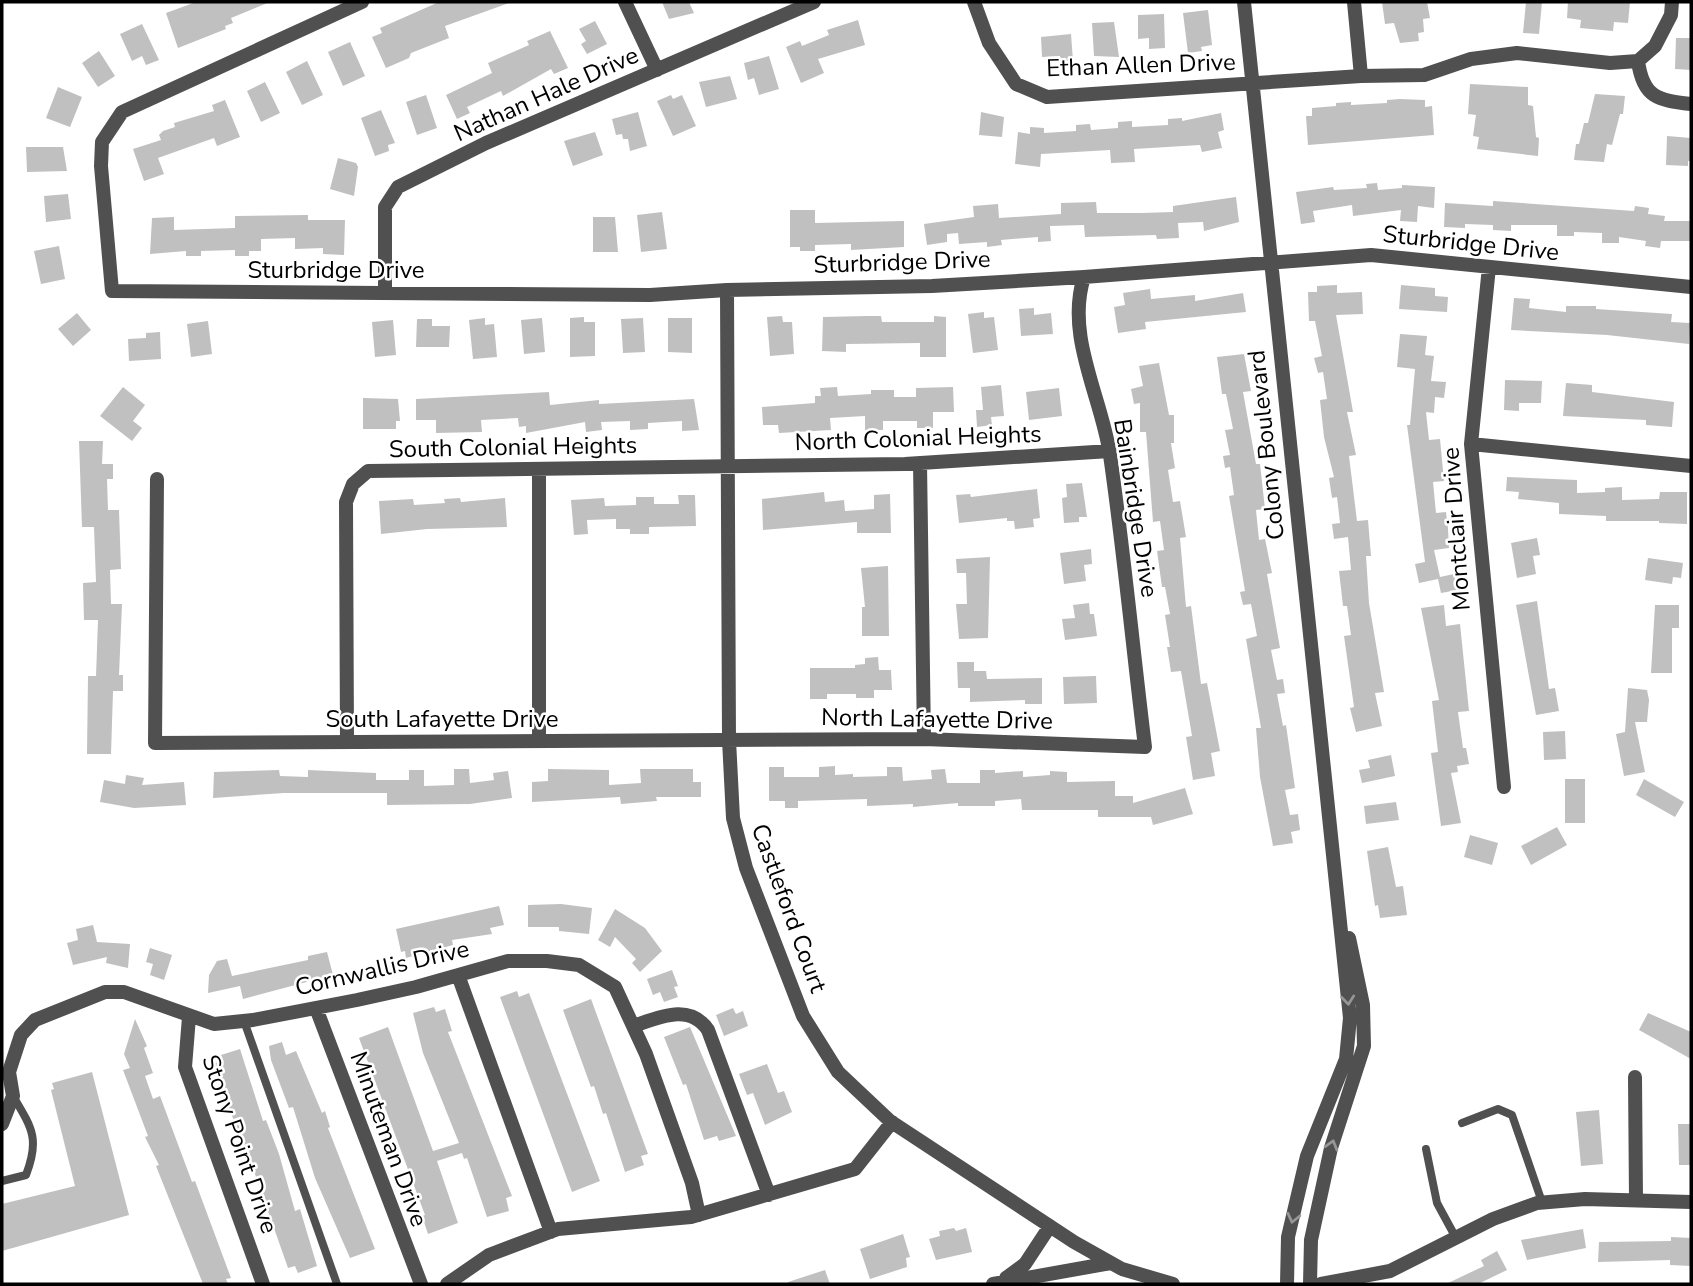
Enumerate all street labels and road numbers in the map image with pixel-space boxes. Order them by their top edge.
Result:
street label: Nathan Hale Drive [449,39,643,149]
street label: Ethan Allen Drive [1046,46,1236,84]
street label: Sturbridge Drive [1381,218,1561,268]
street label: Sturbridge Drive [813,243,991,281]
street label: Sturbridge Drive [247,254,425,286]
street label: Colony Boulevard [1240,348,1292,542]
street label: Bainbridge Drive [1106,416,1166,600]
street label: North Colonial Heights [794,418,1042,458]
street label: South Colonial Heights [389,429,637,465]
street label: Montclair Drive [1434,446,1478,612]
street label: North Lafayette Drive [821,701,1053,737]
street label: South Lafayette Drive [325,703,559,735]
street label: Castleford Court [744,819,835,997]
street label: Cornwallis Drive [292,932,472,1004]
street label: Minuteman Drive [342,1047,436,1231]
street label: Stony Point Drive [194,1050,286,1238]

